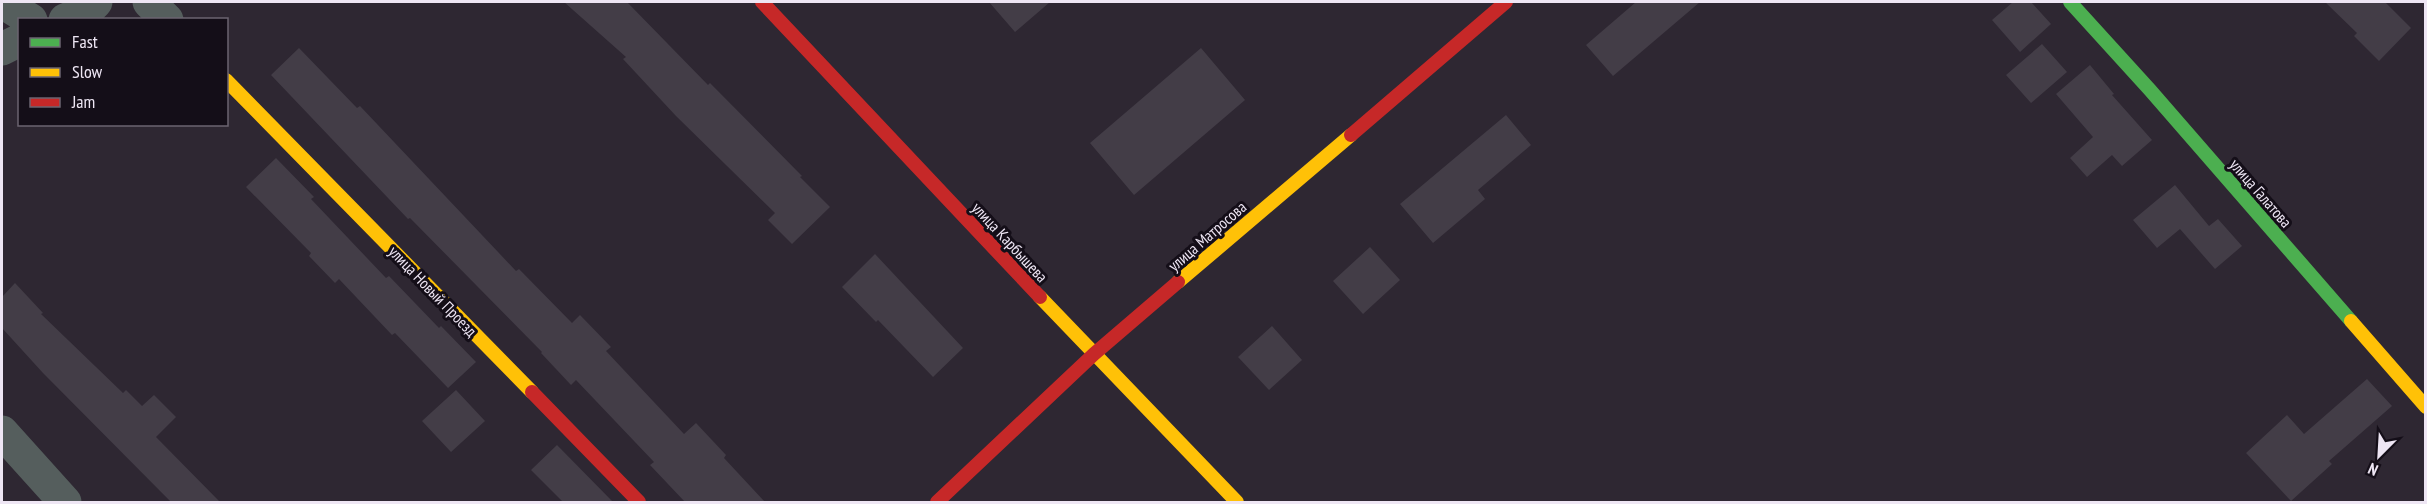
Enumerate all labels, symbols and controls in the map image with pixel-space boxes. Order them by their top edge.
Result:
legend [18,18,228,126]
text: Fast [72,30,98,53]
text: Slow [72,60,103,83]
text: Jam [71,90,95,113]
street label: улица Галатова [2226,155,2296,231]
street label: улица Матросова [1164,197,1250,275]
street label: улица Карбышева [968,198,1052,286]
street label: улица Новый Проезд [385,241,481,341]
north arrow [2349,426,2409,486]
text: N [2365,459,2381,481]

